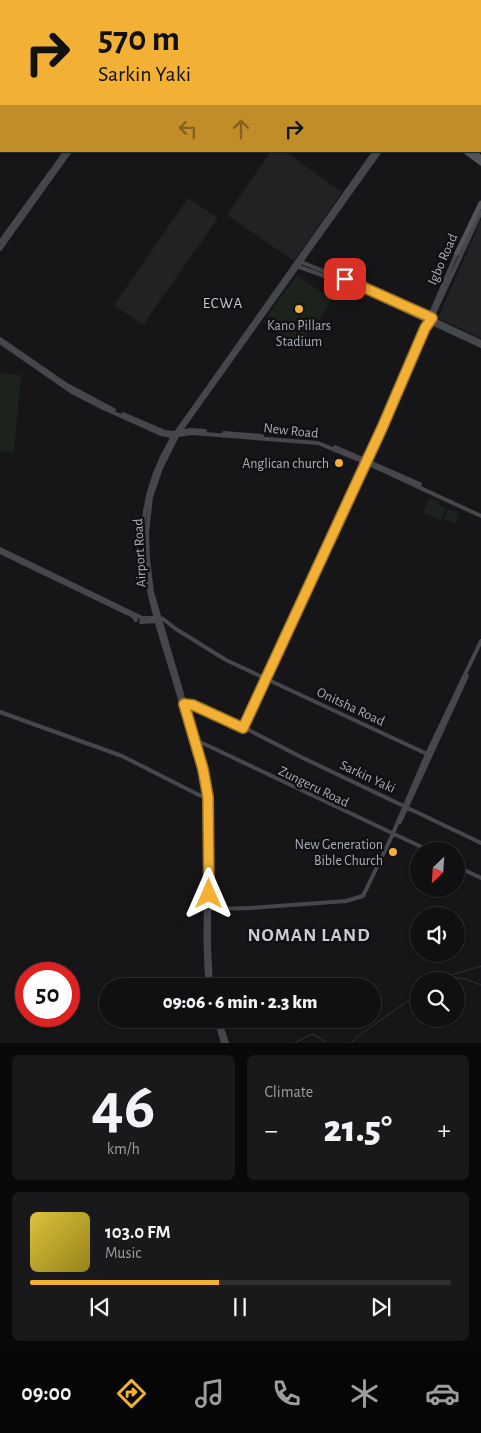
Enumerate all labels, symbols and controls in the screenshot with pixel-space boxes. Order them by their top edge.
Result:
icon: right [15,20,80,85]
text: 570 m [98,22,180,57]
text: Sarkin Yaki [98,63,191,85]
icon: left [174,115,202,143]
icon: ahead [227,115,255,143]
icon: right [280,115,308,143]
street label: Igbo Road [425,232,460,287]
pin [324,258,366,300]
icon: arrive [331,265,359,293]
district label: ECWA [203,296,243,311]
marker: Kano Pillars Stadium [293,303,305,315]
place label: Kano Pillars Stadium [267,319,331,349]
street label: New Road [263,421,319,441]
place label: Anglican church [242,457,329,471]
marker: Anglican church [333,457,345,469]
street label: Airport Road [131,518,149,588]
street label: Onitsha Road [315,685,387,729]
street label: Sarkin Yaki [338,758,397,796]
street label: Zungeru Road [276,764,351,810]
place label: New Generation Bible Church [295,838,383,868]
north arrow [410,842,465,898]
map controls [410,842,465,1027]
marker: New Generation Bible Church [387,846,399,858]
position arrow [182,867,234,919]
button: sound [410,907,465,962]
district label: NOMAN LAND [247,926,371,945]
speed limit sign: 50 [15,962,80,1027]
button: search [410,972,465,1027]
text: 09:06 · 6 min · 2.3 km [163,993,317,1012]
text: 46 [91,1075,155,1140]
text: Climate [265,1084,313,1100]
text: 21.5° [323,1111,392,1149]
text: − [265,1117,278,1145]
text: + [438,1117,451,1145]
text: km/h [107,1141,140,1157]
text: 103.0 FM [105,1223,171,1242]
text: Music [105,1245,141,1261]
icon: previous [86,1293,114,1321]
icon: pause [226,1293,254,1321]
icon: next [367,1293,395,1321]
icon: directions [114,1376,149,1411]
icon: music [192,1376,227,1411]
icon: phone [269,1376,304,1411]
icon: climate [347,1376,382,1411]
icon: car [425,1376,460,1411]
text: 09:00 [21,1382,71,1404]

